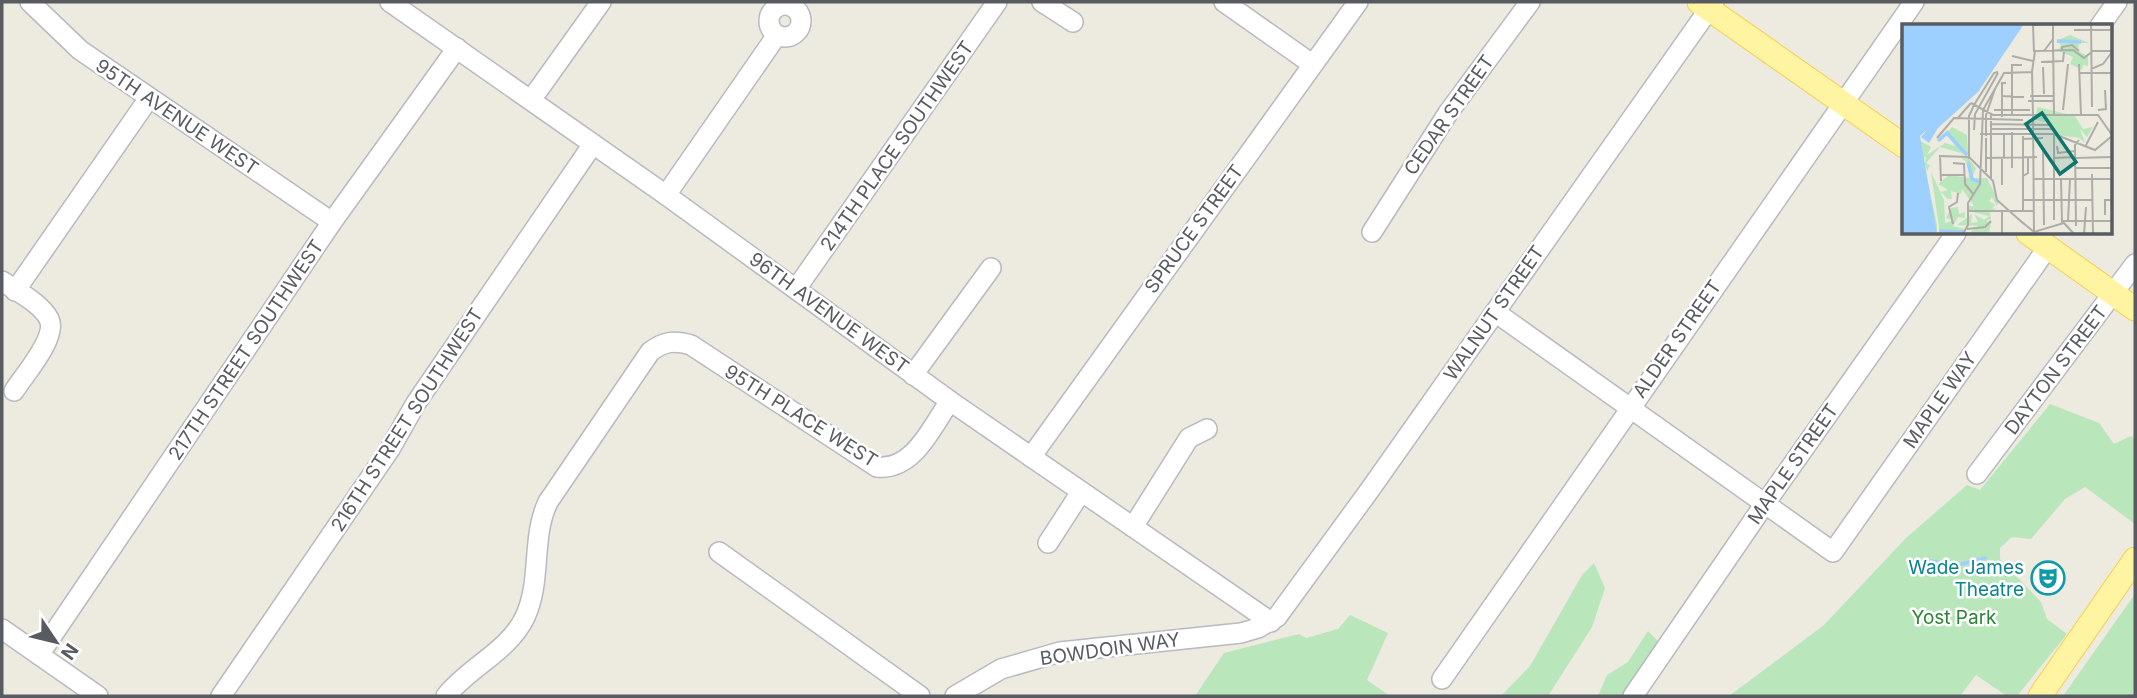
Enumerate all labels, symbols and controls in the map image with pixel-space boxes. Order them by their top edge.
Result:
inset map [1902,24,2112,234]
street label: 214TH PLACE SOUTHWEST [816,37,978,255]
street label: CEDAR STREET [1399,51,1499,179]
street label: 95TH AVENUE WEST [91,54,263,180]
street label: SPRUCE STREET [1140,160,1248,298]
street label: 217TH STREET SOUTHWEST [164,235,328,465]
street label: WALNUT STREET [1439,241,1549,385]
street label: 96TH AVENUE WEST [745,247,913,379]
street label: ALDER STREET [1628,276,1726,402]
street label: DAYTON STREET [2000,301,2112,439]
street label: 216TH STREET SOUTHWEST [326,304,488,536]
street label: MAPLE WAY [1898,347,1982,453]
street label: 95TH PLACE WEST [720,360,882,472]
street label: MAPLE STREET [1743,399,1843,529]
place label: Wade James Theatre [1908,556,2024,601]
theatre icon: Wade James Theatre [2029,559,2067,597]
park label: Yost Park [1911,606,1997,629]
north arrow [21,607,91,677]
street label: BOWDOIN WAY [1039,628,1181,670]
text: N [56,639,83,664]

